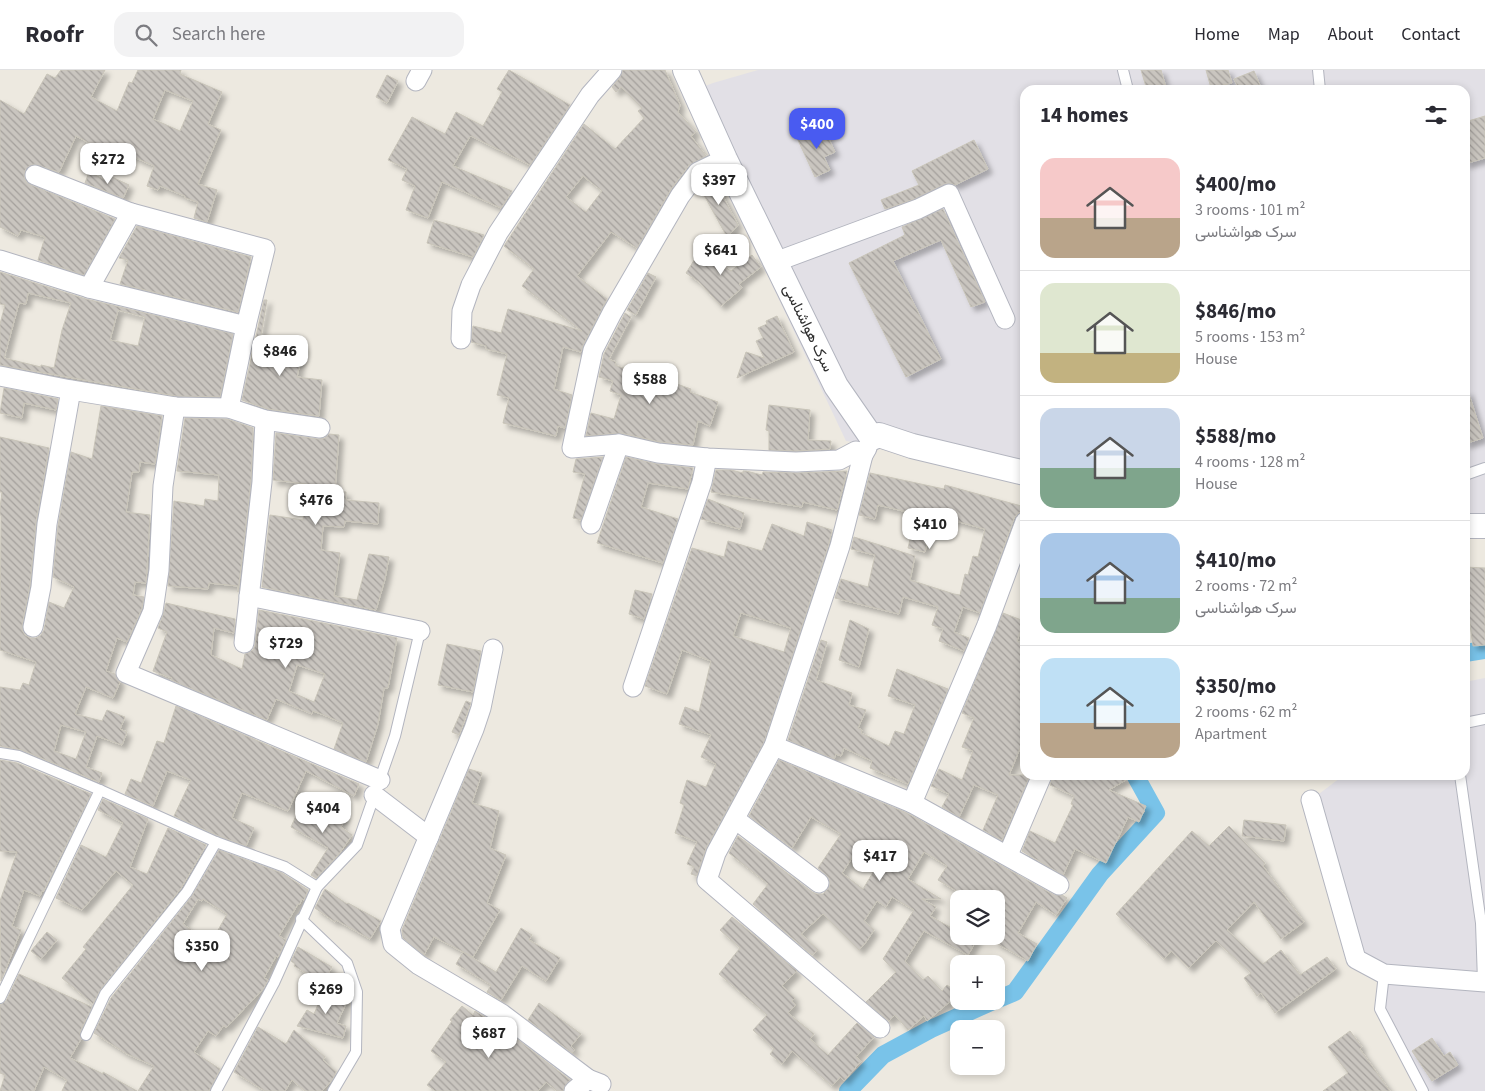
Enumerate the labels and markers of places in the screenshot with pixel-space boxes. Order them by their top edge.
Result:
pin: $400 [787,108,847,150]
pin: $272 [78,142,138,185]
pin: $397 [689,164,749,206]
pin: $641 [691,234,751,276]
pin: $846 [250,334,310,377]
pin: $588 [620,362,680,405]
pin: $476 [286,484,346,526]
pin: $410 [900,508,960,550]
pin: $729 [256,626,316,669]
pin: $404 [293,792,353,834]
pin: $417 [850,840,910,882]
pin: $350 [172,930,232,972]
pin: $269 [296,972,356,1015]
pin: $687 [459,1016,519,1059]

